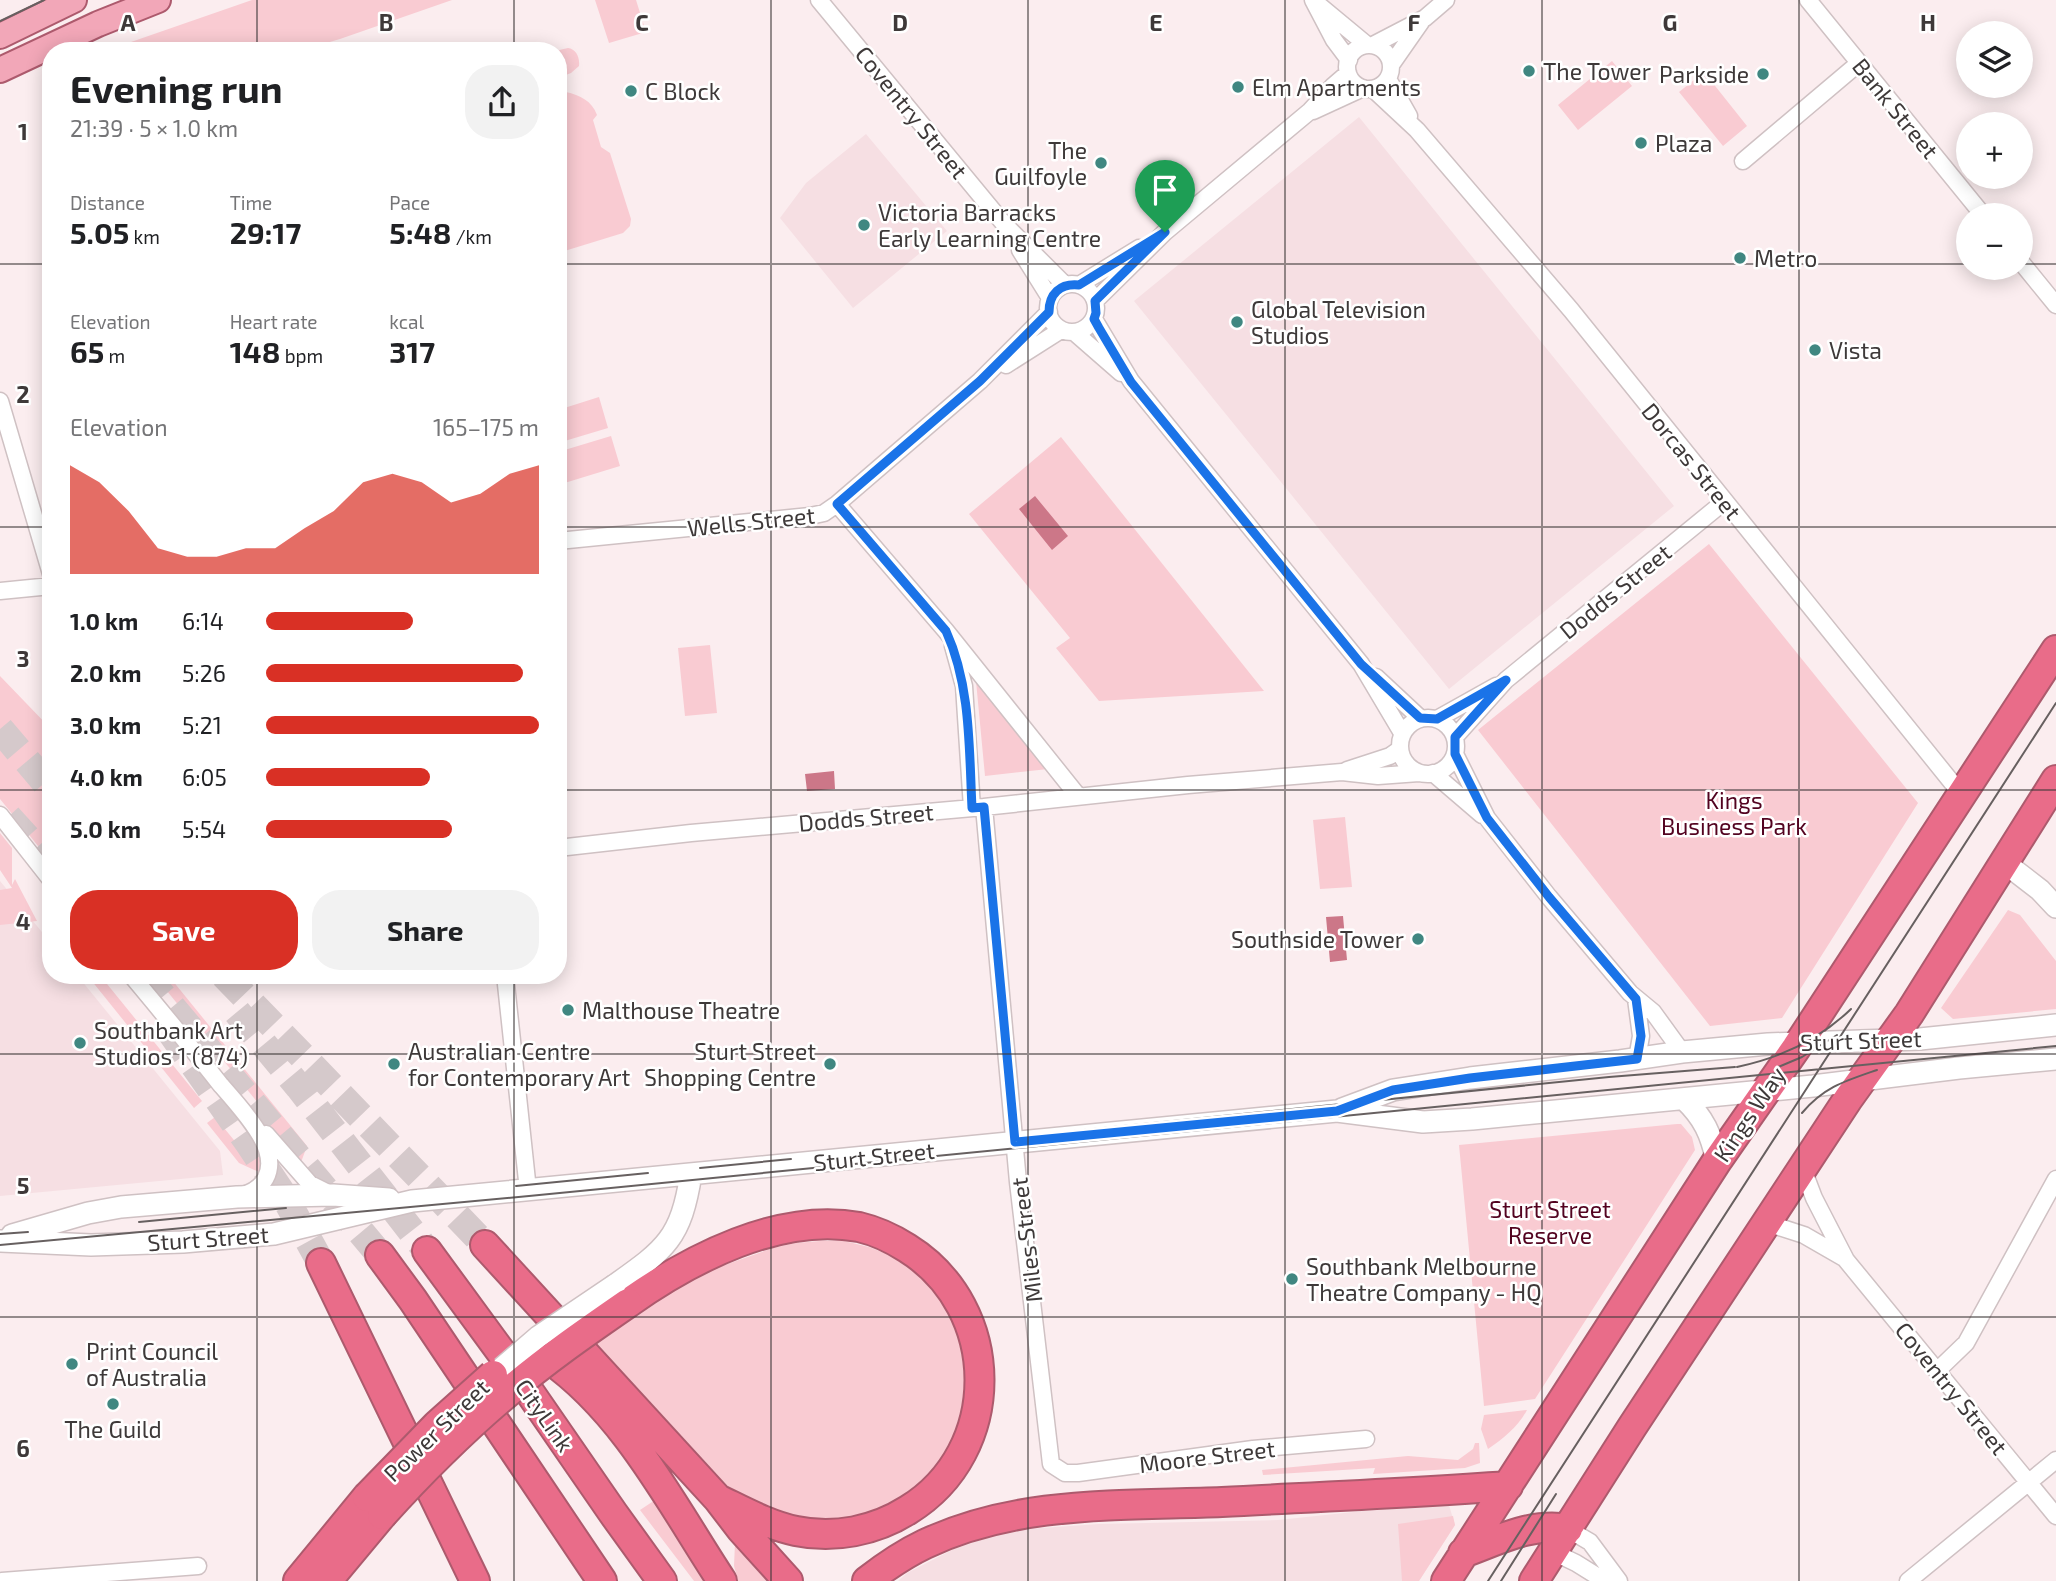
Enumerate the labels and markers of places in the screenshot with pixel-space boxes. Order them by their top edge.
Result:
place label: The Tower [1543,57,1651,85]
place label: Parkside [1659,60,1749,88]
marker: The Tower [1521,63,1537,79]
marker: Parkside [1755,66,1771,82]
place label: Elm Apartments [1252,73,1421,101]
place label: C Block [645,77,721,105]
marker: Elm Apartments [1230,79,1246,95]
marker: C Block [623,83,639,99]
place label: Plaza [1655,129,1712,157]
marker: Plaza [1633,135,1649,151]
place label: The Guilfoyle [994,136,1087,190]
marker: The Guilfoyle [1093,155,1109,171]
pin [1135,160,1195,232]
place label: Victoria Barracks Early Learning Centre [878,198,1101,252]
marker: Victoria Barracks Early Learning Centre [856,217,872,233]
place label: Metro [1754,244,1817,272]
marker: Metro [1732,250,1748,266]
place label: Global Television Studios [1251,295,1426,349]
marker: Global Television Studios [1229,314,1245,330]
place label: Vista [1829,336,1882,364]
marker: Vista [1807,342,1823,358]
place label: Southside Tower [1231,925,1404,953]
marker: Southside Tower [1410,931,1426,947]
place label: Malthouse Theatre [582,996,780,1024]
marker: Malthouse Theatre [560,1002,576,1018]
place label: Southbank Art Studios 1 (874) [94,1016,248,1070]
marker: Southbank Art Studios 1 (874) [72,1035,88,1051]
place label: Australian Centre for Contemporary Art [408,1037,631,1091]
place label: Sturt Street Shopping Centre [644,1037,816,1091]
marker: Australian Centre for Contemporary Art [386,1056,402,1072]
marker: Sturt Street Shopping Centre [822,1056,838,1072]
place label: Southbank Melbourne Theatre Company - HQ [1306,1252,1542,1306]
marker: Southbank Melbourne Theatre Company - HQ [1284,1271,1300,1287]
place label: Print Council of Australia [86,1337,218,1391]
marker: Print Council of Australia [64,1356,80,1372]
marker: The Guild [105,1396,121,1412]
place label: The Guild [64,1415,162,1443]

